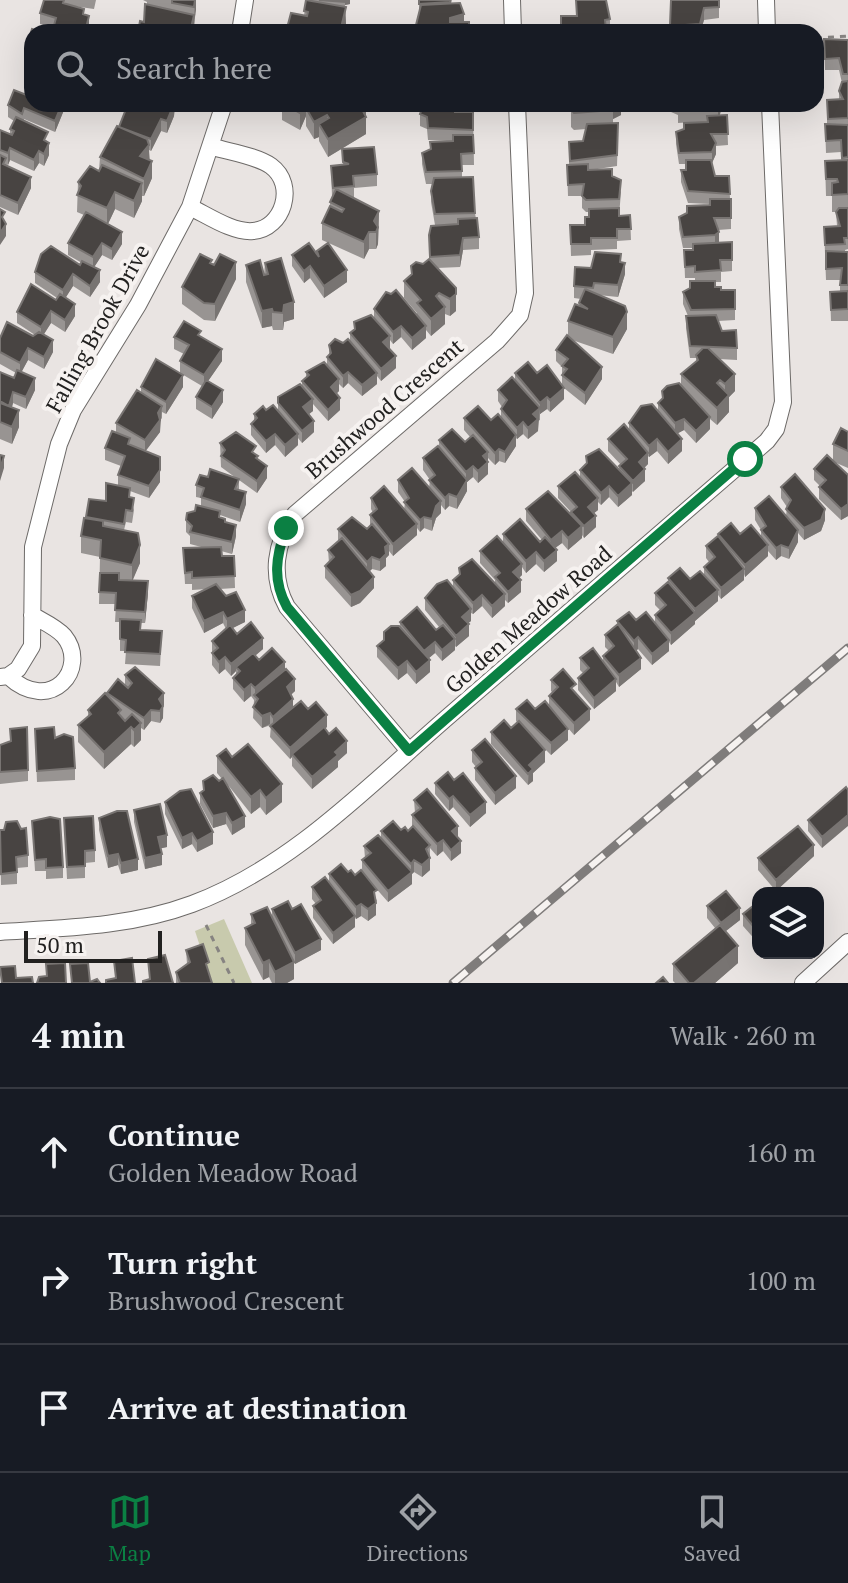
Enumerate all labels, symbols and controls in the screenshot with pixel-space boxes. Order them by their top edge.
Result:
search box [24,24,824,112]
icon: search [52,46,96,90]
text: Search here [116,48,272,88]
street label: Falling Brook Drive [39,239,155,417]
street label: Brushwood Crescent [299,331,469,485]
route start [727,441,763,477]
route end [268,510,304,546]
street label: Golden Meadow Road [439,539,617,699]
map controls [752,887,824,959]
button: layers [752,887,824,959]
scale bar [24,927,162,963]
text: 50 m [36,930,84,959]
text: 4 min [32,1013,125,1058]
text: Walk · 260 m [670,1018,816,1052]
text: Continue [108,1115,240,1155]
icon: ahead [32,1130,76,1174]
text: 160 m [746,1135,816,1169]
text: Golden Meadow Road [108,1155,358,1189]
text: Turn right [108,1243,257,1283]
icon: right [32,1258,76,1302]
text: 100 m [746,1263,816,1297]
text: Brushwood Crescent [108,1283,344,1317]
icon: arrive [32,1386,76,1430]
text: Arrive at destination [108,1388,407,1428]
tab: Map [108,1490,152,1567]
tab: Directions [367,1490,468,1567]
tab: Saved [683,1490,740,1567]

